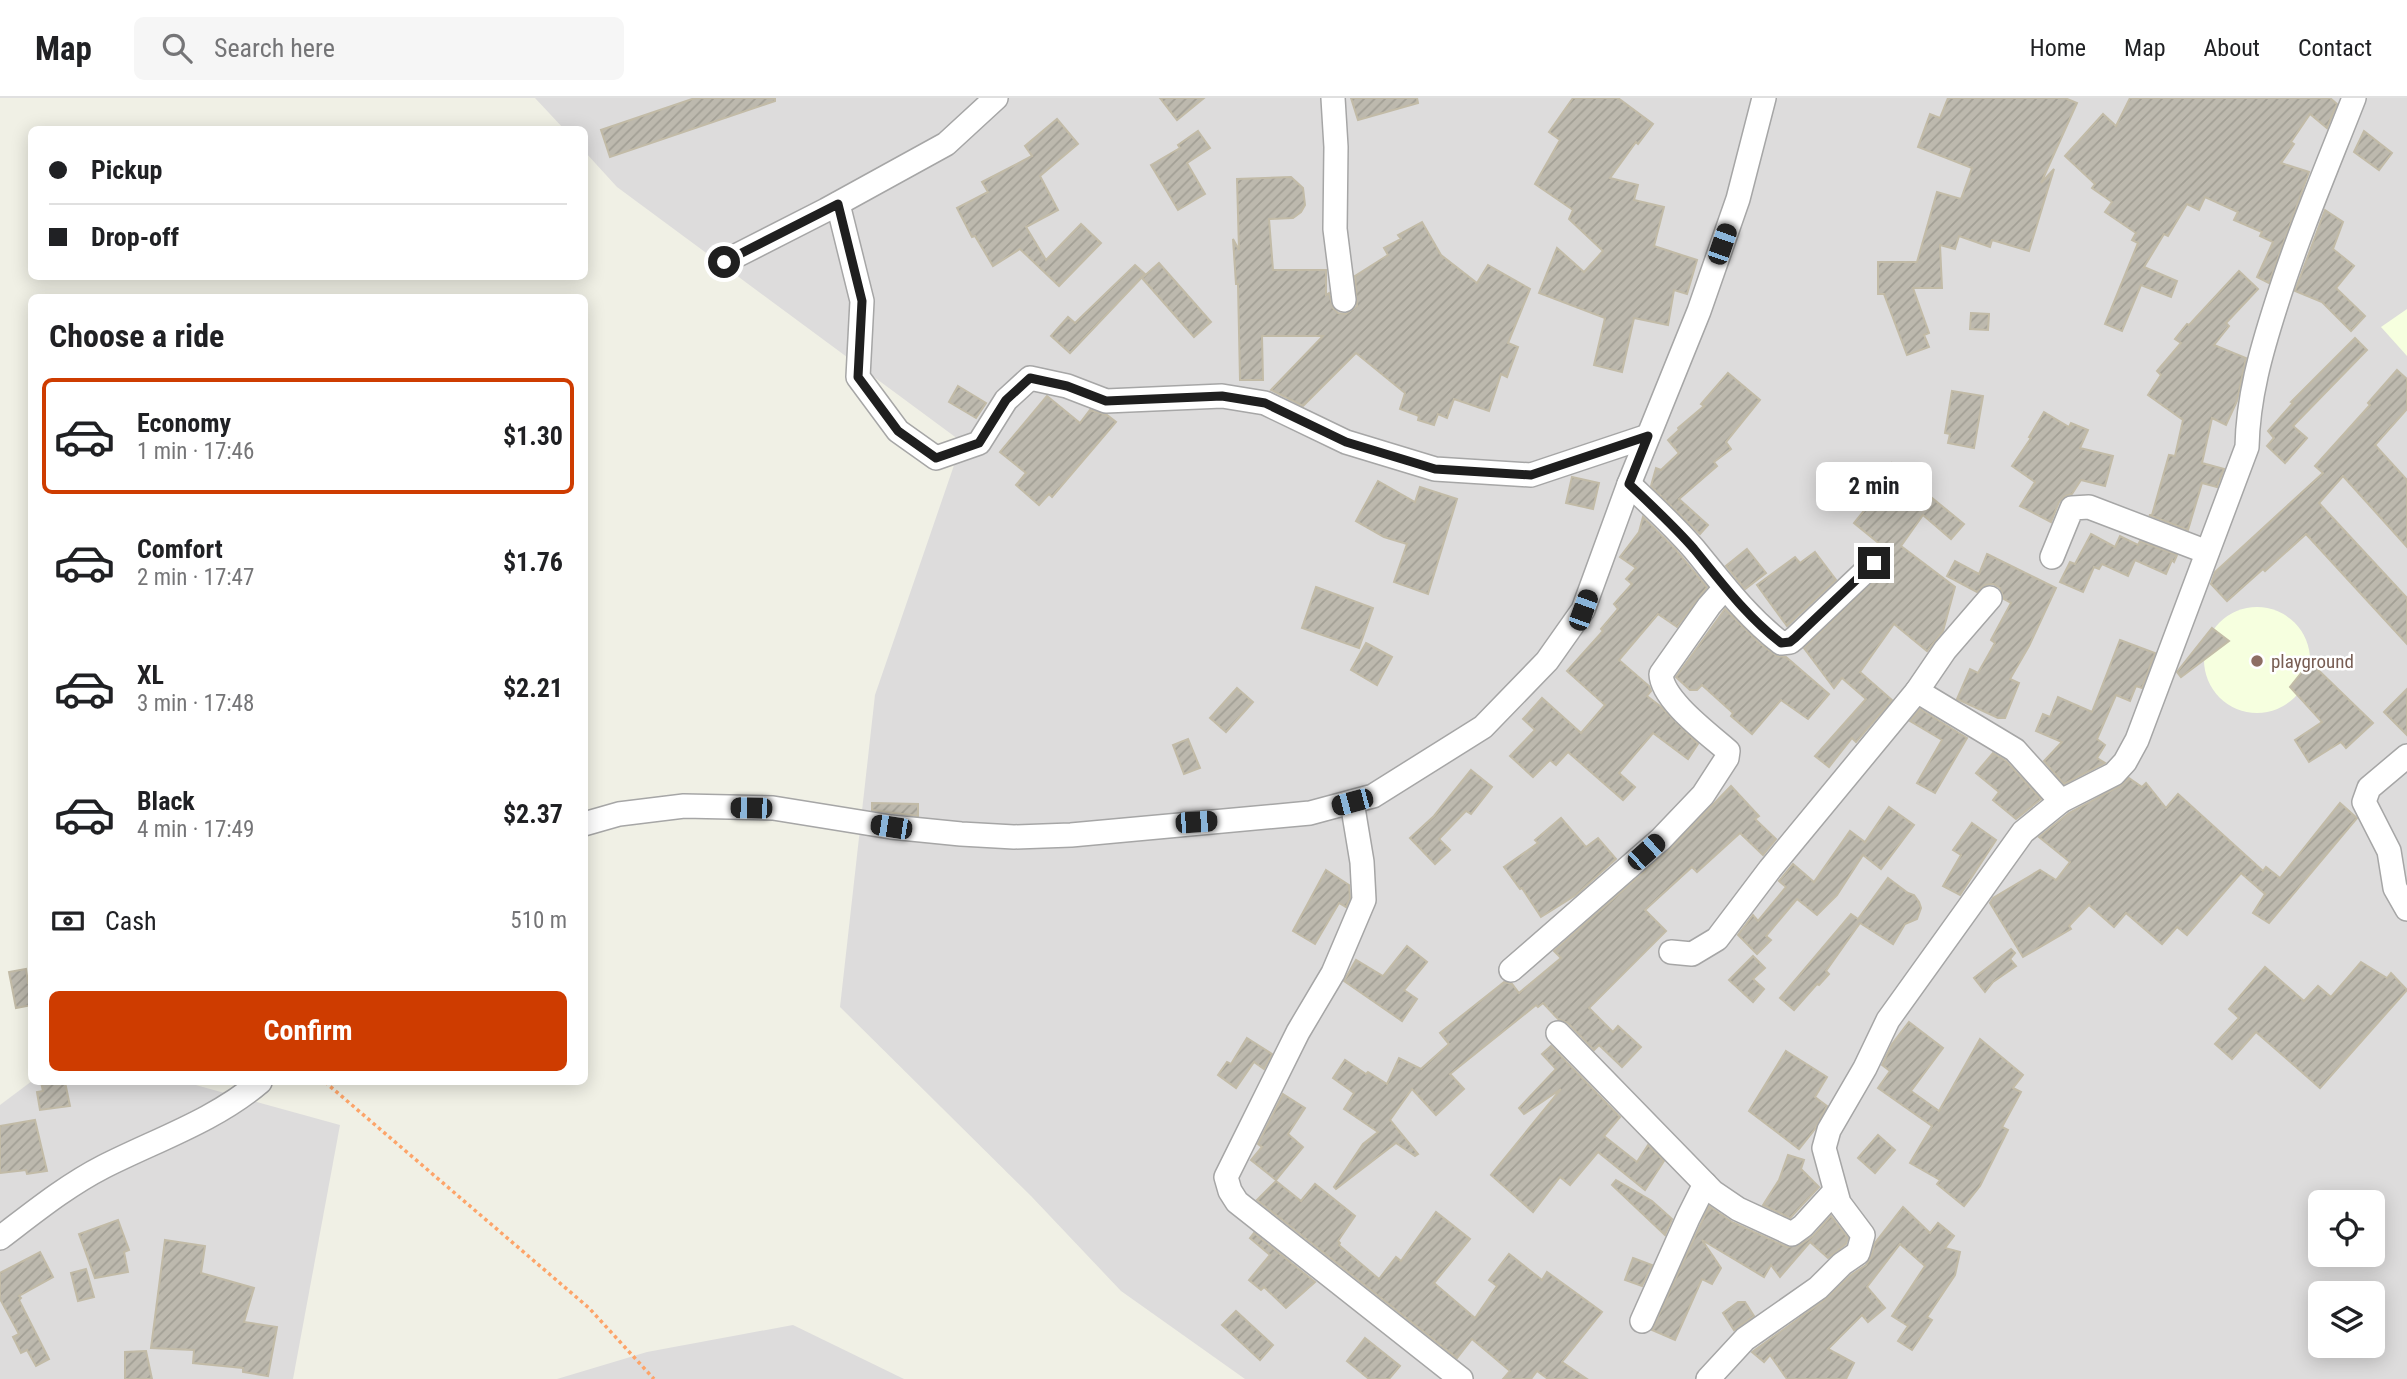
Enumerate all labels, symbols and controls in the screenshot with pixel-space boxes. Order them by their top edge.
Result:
search box [134,17,624,80]
text: Map [35,29,92,68]
icon: search [158,29,196,67]
text: Search here [214,33,335,63]
text: Home [2030,34,2086,62]
text: Map [2124,34,2166,62]
text: About [2204,34,2260,62]
text: Contact [2298,34,2372,62]
text: Pickup [91,155,162,185]
car [1706,221,1739,267]
text: Drop-off [91,222,179,252]
route start [708,246,740,278]
text: Choose a ride [49,317,224,355]
icon: car [53,405,116,468]
text: Economy [137,408,231,438]
text: $1.30 [503,421,563,451]
text: 1 min · 17:46 [137,438,254,465]
callout: 2 min [1816,462,1932,510]
text: 2 min [1848,473,1900,500]
icon: car [53,531,116,594]
text: Comfort [137,534,223,564]
text: $1.76 [503,547,563,577]
route end [1858,547,1890,579]
text: 2 min · 17:47 [137,564,254,591]
car [1566,587,1601,633]
place label: playground [2271,650,2354,673]
marker: playground [2249,653,2265,669]
icon: car [53,657,116,720]
text: XL [137,660,164,690]
text: $2.21 [503,673,563,703]
text: 3 min · 17:48 [137,690,254,717]
icon: car [53,783,116,846]
text: Black [137,786,195,816]
car [1329,786,1376,818]
car [730,797,773,819]
text: $2.37 [503,799,563,829]
car [1175,810,1218,834]
car [869,813,914,841]
text: 4 min · 17:49 [137,816,254,843]
car [1624,830,1669,874]
icon: cash [49,902,87,940]
text: Cash [105,906,157,936]
text: 510 m [510,907,567,934]
button: Confirm [49,991,567,1071]
map controls [2308,1190,2385,1358]
button: locate [2308,1190,2385,1267]
button: layers [2308,1281,2385,1358]

